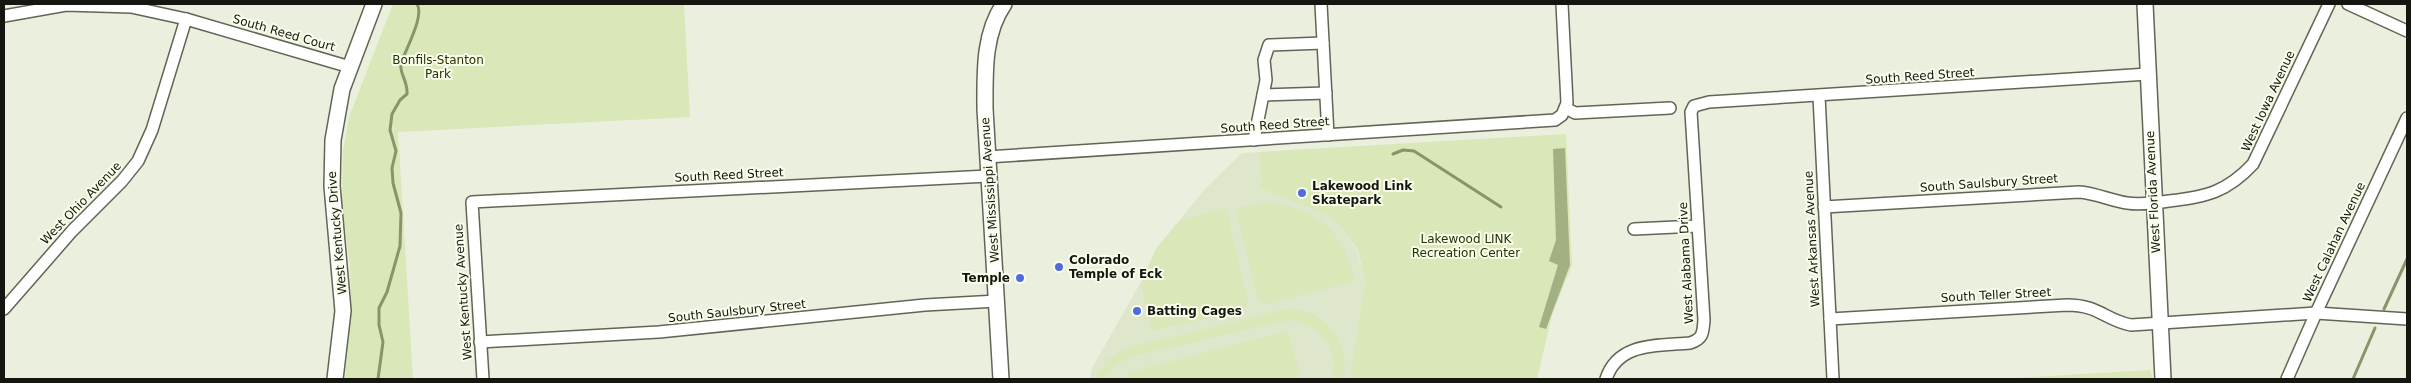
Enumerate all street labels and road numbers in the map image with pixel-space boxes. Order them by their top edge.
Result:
street label: South Reed Court [231,12,337,54]
street label: West Iowa Avenue [2238,48,2298,154]
street label: South Reed Street [1865,65,1975,87]
street label: South Reed Street [1220,114,1330,136]
street label: West Mississippi Avenue [978,117,1002,263]
street label: West Florida Avenue [2143,130,2163,254]
street label: West Ohio Avenue [38,159,124,247]
street label: South Reed Street [674,165,784,185]
street label: West Kentucky Drive [325,171,349,295]
street label: West Arkansas Avenue [1801,171,1823,307]
street label: South Saulsbury Street [1919,171,2059,195]
street label: West Calahan Avenue [2300,180,2368,304]
street label: West Alabama Drive [1676,202,1696,324]
street label: West Kentucky Avenue [451,223,475,361]
street label: South Teller Street [1940,285,2052,305]
street label: South Saulsbury Street [667,297,807,325]

